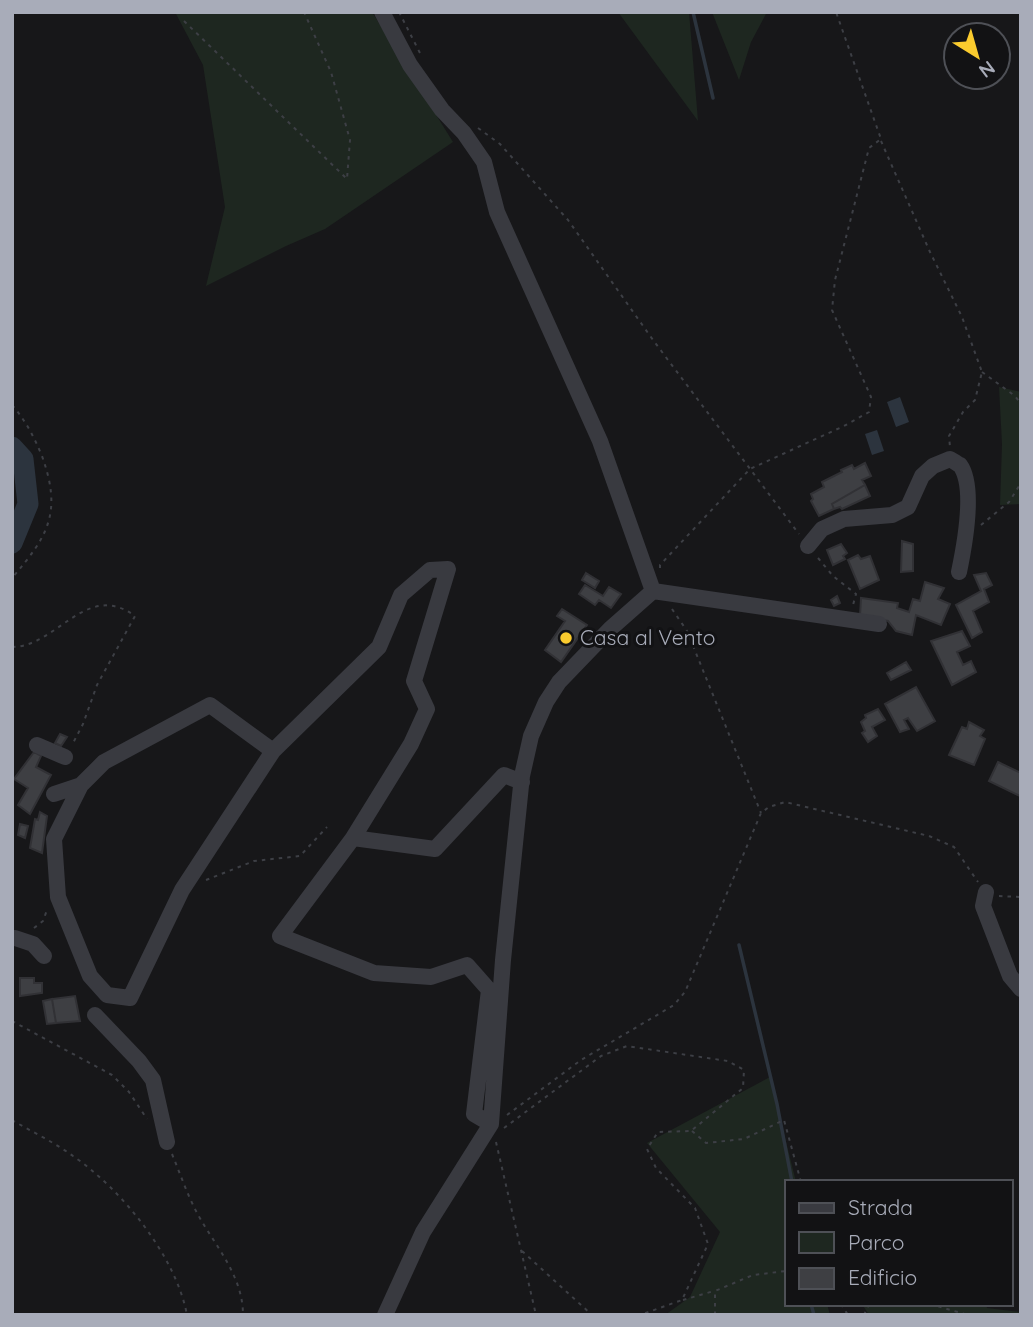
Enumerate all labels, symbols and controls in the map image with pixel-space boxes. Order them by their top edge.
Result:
north arrow [942,21,1012,91]
text: N [974,56,1000,83]
place label: Casa al Vento [580,624,715,650]
marker: Casa al Vento [558,630,574,646]
legend [785,1180,1012,1306]
text: Strada [848,1194,913,1220]
text: Parco [848,1229,904,1255]
text: Edificio [848,1264,917,1290]

